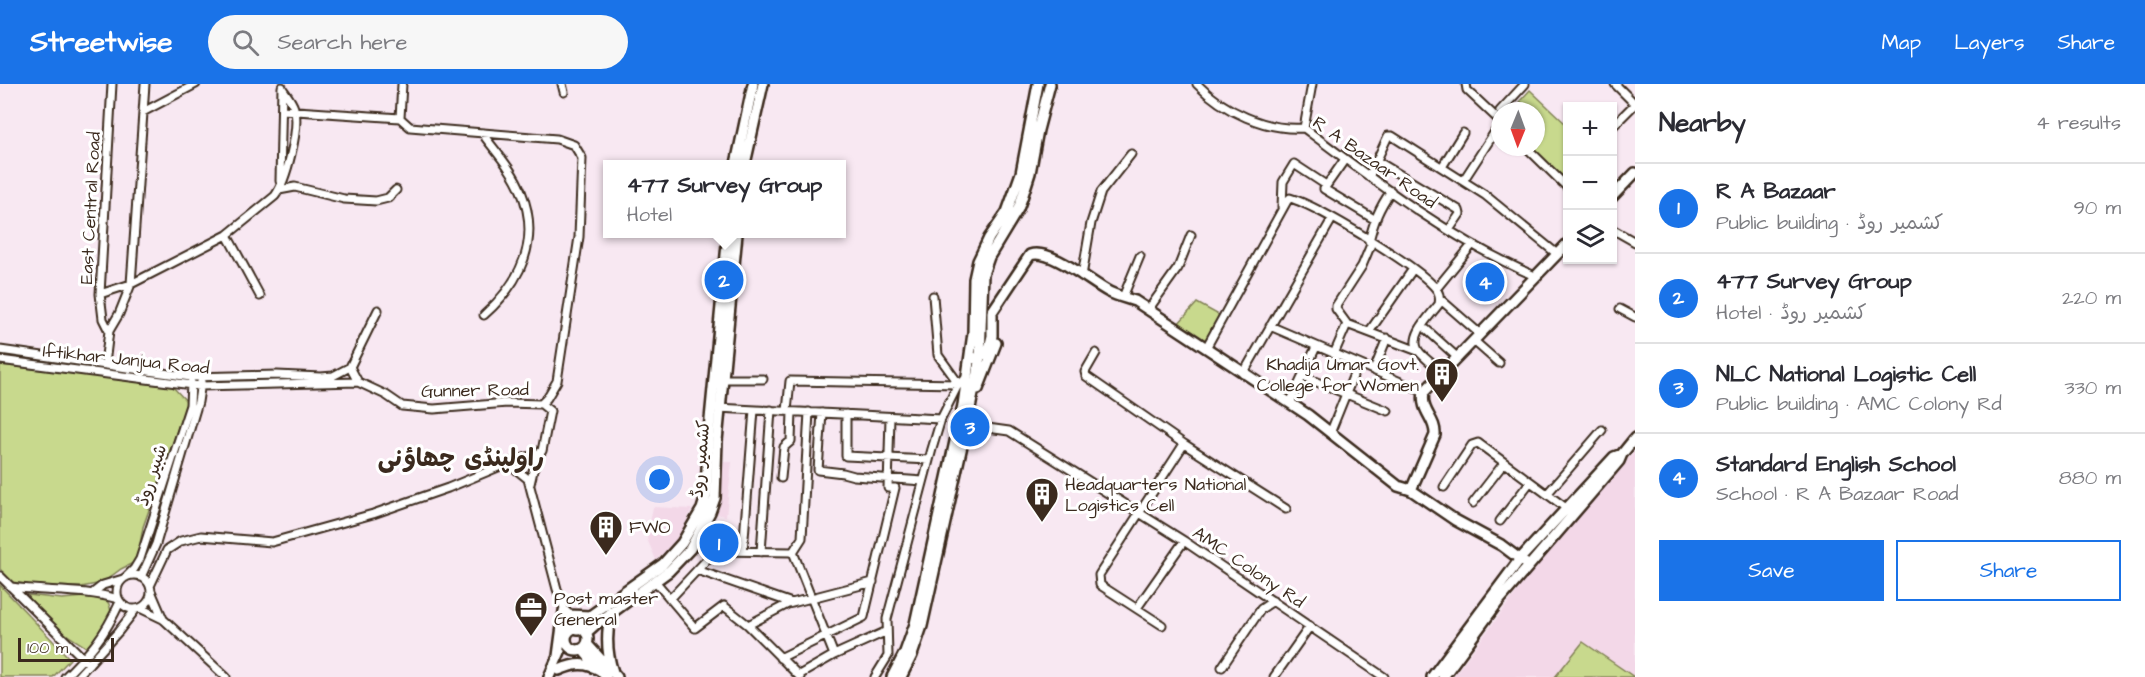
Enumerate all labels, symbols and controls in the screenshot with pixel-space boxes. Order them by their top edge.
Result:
search box [208,15,628,69]
text: Streetwise [30,23,172,62]
icon: search [229,26,262,59]
text: Search here [277,27,407,58]
text: Map [1881,28,1921,57]
text: Layers [1954,28,2024,57]
text: Share [2057,28,2115,57]
north arrow [1491,102,1545,156]
map controls [1563,102,1617,264]
button: + [1563,102,1617,156]
text: Nearby [1659,105,1746,141]
text: 4 results [2036,109,2121,137]
street label: R A Bazaar Road [1308,110,1442,215]
street label: East Central Road [74,131,107,285]
button: − [1563,156,1617,210]
popup [603,160,846,238]
text: 477 Survey Group [627,170,822,201]
text: R A Bazaar [1716,176,1836,207]
text: 1 [1677,194,1680,222]
text: 90 m [2073,194,2121,222]
text: Hotel [627,201,672,229]
text: Public building · کشمیر روڈ [1716,209,1943,237]
button: layers [1563,210,1617,264]
pin: 2 [704,258,744,302]
pin: 4 [1466,260,1504,304]
text: 477 Survey Group [1716,266,1912,297]
text: 2 [1673,284,1684,312]
text: 220 m [2062,284,2121,312]
text: Hotel · کشمیر روڈ [1716,299,1867,327]
street label: Iftikhar Janjua Road [41,338,211,381]
place label: Khadija Umar Govt. College for Women [1257,352,1419,399]
building icon: Khadija Umar Govt. College for Women [1424,356,1460,403]
text: NLC National Logistic Cell [1716,359,1976,390]
text: 3 [1673,374,1684,402]
text: 330 m [2064,374,2121,402]
street label: Gunner Road [421,377,529,404]
text: Public building · AMC Colony Rd [1716,390,2002,418]
pin: 3 [950,404,990,450]
street label: کشمیر روڈ [685,419,716,499]
street label: شبیر روڈ [130,441,173,509]
district label: راولپنڈی چھاؤنی [378,442,544,476]
text: Standard English School [1716,449,1956,480]
text: 4 [1672,464,1685,492]
text: 880 m [2059,464,2121,492]
your location [645,465,674,494]
place label: Headquarters National Logistics Cell [1065,472,1246,519]
building icon: Headquarters National Logistics Cell [1024,476,1060,523]
text: School · R A Bazaar Road [1716,480,1959,508]
building icon: FWO [588,509,624,556]
place label: FWO [629,515,670,540]
pin: 1 [700,520,738,566]
street label: AMC Colony Rd [1187,521,1310,615]
button: Save [1659,540,1884,601]
button: Share [1896,540,2121,601]
place label: Post master General [554,586,658,632]
office icon: Post master General [513,590,549,637]
scale bar [18,635,114,662]
text: 100 m [27,637,68,659]

